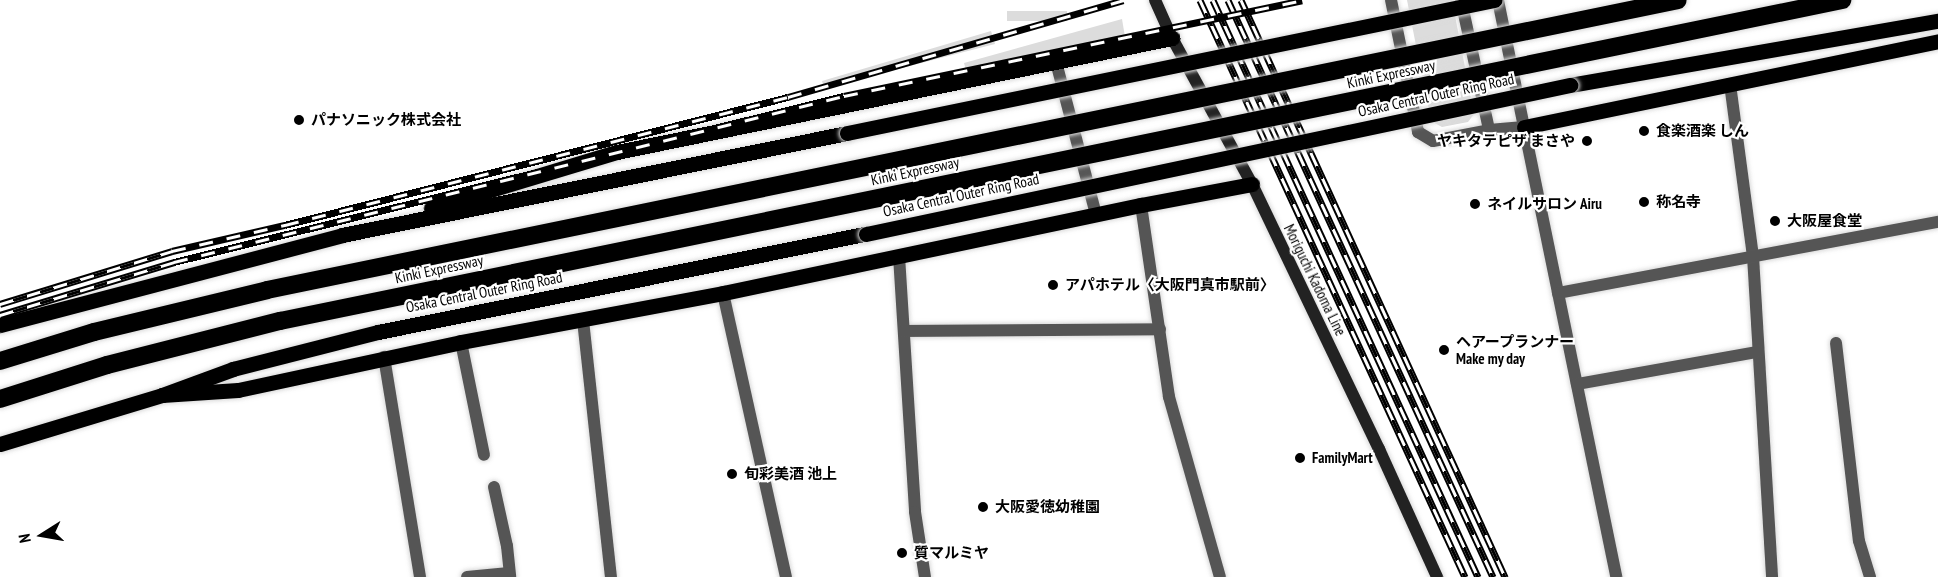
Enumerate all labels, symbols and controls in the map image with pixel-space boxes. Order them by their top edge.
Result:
street label: Kinki Expressway [1345,56,1437,92]
street label: Osaka Central Outer Ring Road [1356,70,1516,120]
place label: パナソニック株式会社 [311,111,461,129]
marker: パナソニック株式会社 [292,113,306,127]
place label: 食楽酒楽 しん [1656,122,1749,140]
marker: 食楽酒楽 しん [1637,124,1651,138]
place label: ヤキタテピザ まさや [1437,132,1575,150]
marker: ヤキタテピザ まさや [1580,134,1594,148]
street label: Kinki Expressway [869,153,961,189]
street label: Osaka Central Outer Ring Road [881,170,1041,220]
place label: 称名寺 [1656,193,1701,211]
place label: ネイルサロン Airu [1487,195,1602,213]
marker: 称名寺 [1637,195,1651,209]
marker: ネイルサロン Airu [1468,197,1482,211]
place label: 大阪屋食堂 [1787,212,1862,230]
marker: 大阪屋食堂 [1768,214,1782,228]
street label: Moriguchi Kadoma Line [1280,221,1350,339]
street label: Kinki Expressway [393,251,485,287]
street label: Osaka Central Outer Ring Road [404,268,564,316]
place label: アパホテル〈大阪門真市駅前〉 [1065,276,1275,294]
marker: アパホテル〈大阪門真市駅前〉 [1046,278,1060,292]
place label: ヘアープランナー Make my day [1456,332,1575,367]
marker: ヘアープランナー Make my day [1437,343,1451,357]
place label: FamilyMart [1312,449,1373,467]
marker: FamilyMart [1293,451,1307,465]
place label: 旬彩美酒 池上 [744,465,837,483]
marker: 旬彩美酒 池上 [725,467,739,481]
place label: 大阪愛徳幼稚園 [995,498,1100,516]
marker: 大阪愛徳幼稚園 [976,500,990,514]
north arrow [12,505,72,565]
text: N [14,532,35,545]
place label: 質マルミヤ [914,544,989,562]
marker: 質マルミヤ [895,546,909,560]

